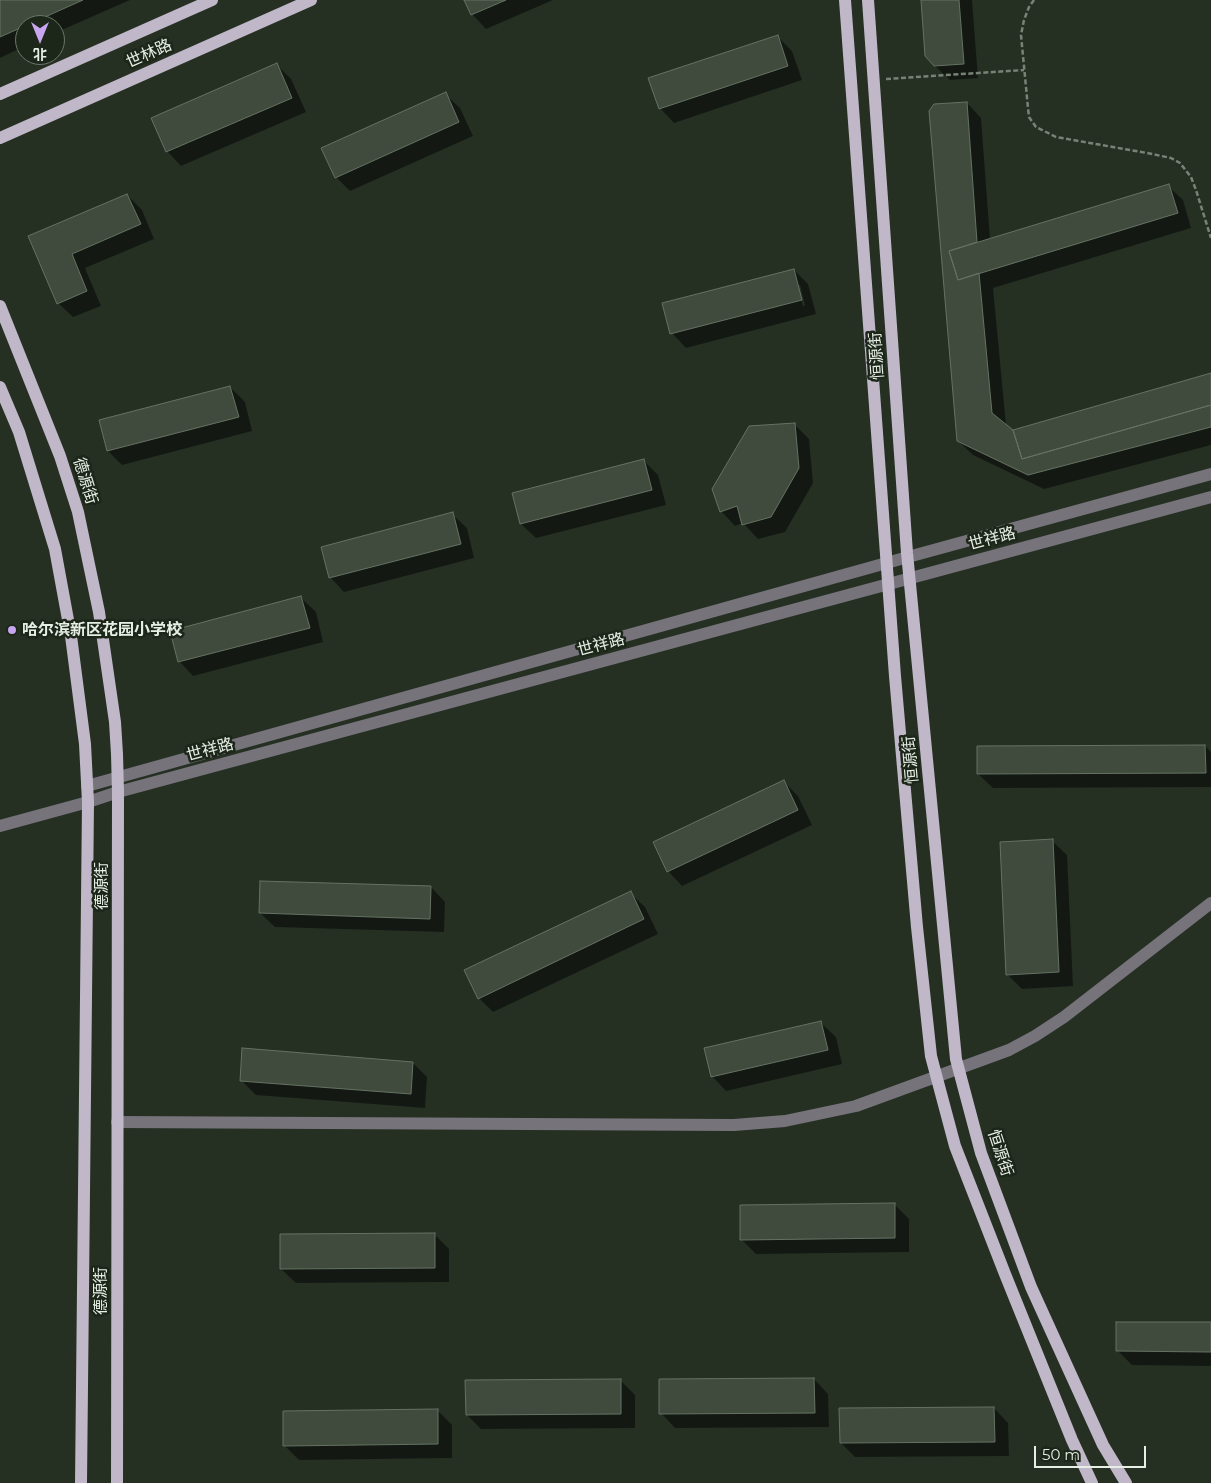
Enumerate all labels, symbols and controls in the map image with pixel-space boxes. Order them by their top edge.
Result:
north arrow [15,15,65,65]
street label: 世林路 [123,35,175,73]
text: 北 [33,45,47,63]
street label: 恒源街 [866,331,888,381]
street label: 德源街 [69,455,101,507]
street label: 世祥路 [966,524,1018,554]
place label: 哈尔滨新区花园小学校 [22,620,182,640]
marker: 哈尔滨新区花园小学校 [6,624,18,636]
street label: 世祥路 [575,630,627,660]
street label: 世祥路 [184,735,236,765]
street label: 恒源街 [899,735,923,785]
street label: 德源街 [92,862,112,910]
street label: 恒源街 [983,1127,1017,1179]
street label: 德源街 [91,1267,111,1315]
scale bar [1036,1436,1148,1468]
text: 50 m [1042,1445,1080,1464]

